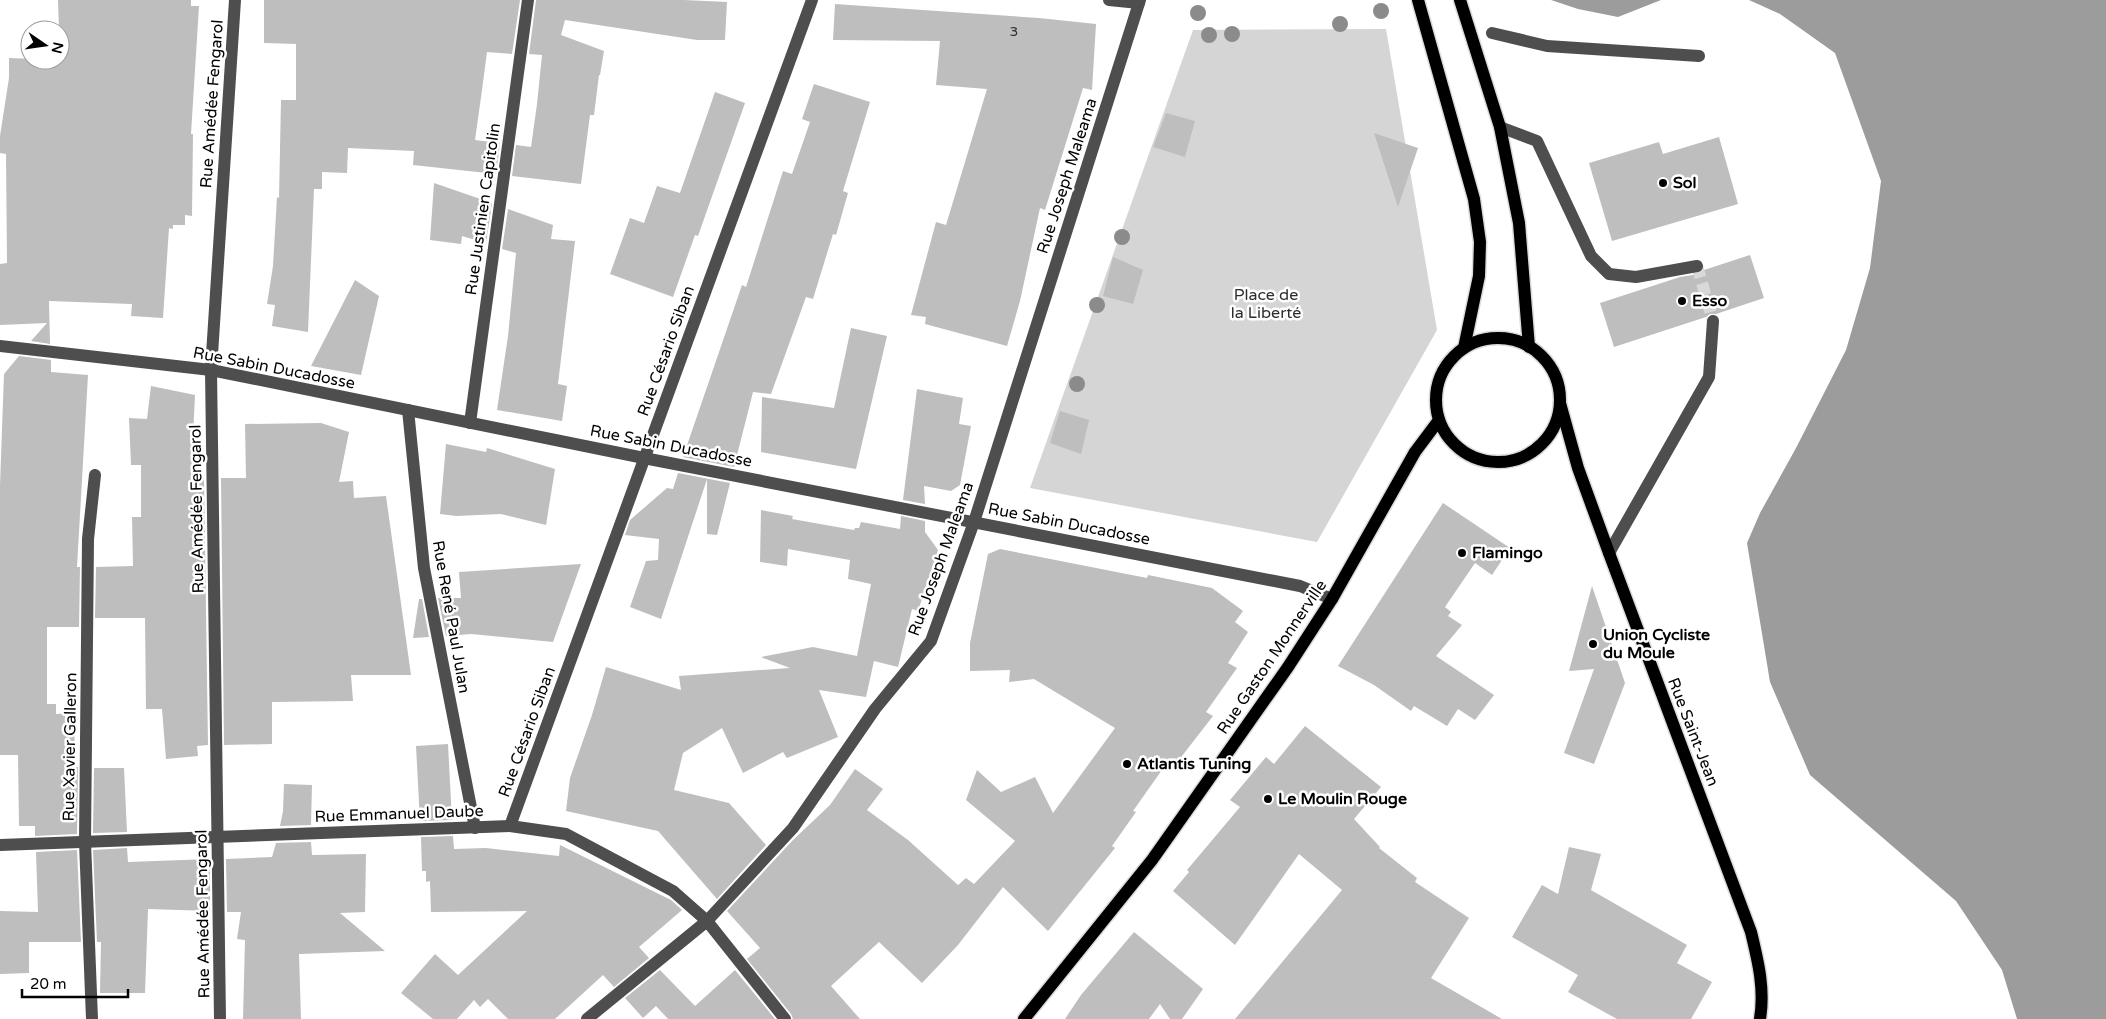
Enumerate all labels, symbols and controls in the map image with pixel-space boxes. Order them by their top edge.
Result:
street label: Rue Amédée Fengarol [196,19,228,189]
north arrow [20,20,70,70]
house number: 3 [1010,23,1018,40]
text: N [48,40,67,55]
street label: Rue Joseph Maleama [1032,96,1102,256]
street label: Rue Justinien Capitolin [461,122,505,296]
place label: Sol [1673,173,1697,193]
marker: Sol [1657,177,1669,189]
street label: Rue Césario Siban [633,283,699,419]
park label: Place de la Liberté [1231,285,1301,323]
place label: Esso [1692,291,1727,311]
marker: Esso [1676,295,1688,307]
street label: Rue Sabin Ducadosse [191,342,357,394]
street label: Rue Sabin Ducadosse [588,420,754,472]
street label: Rue Amédée Fengarol [186,424,208,594]
street label: Rue Joseph Maleama [904,479,978,639]
street label: Rue Sabin Ducadosse [986,498,1152,550]
street label: Rue René Paul Julan [428,539,474,695]
place label: Flamingo [1472,543,1543,563]
marker: Flamingo [1456,547,1468,559]
street label: Rue Gaston Monnerville [1213,576,1331,738]
place label: Union Cycliste du Moule [1603,625,1710,663]
marker: Union Cycliste du Moule [1587,638,1599,650]
street label: Rue Césario Siban [494,664,560,800]
street label: Rue Xavier Galleron [59,672,81,822]
street label: Rue Saint-Jean [1663,675,1723,789]
place label: Atlantis Tuning [1137,754,1251,774]
marker: Atlantis Tuning [1121,758,1133,770]
place label: Le Moulin Rouge [1278,789,1407,809]
marker: Le Moulin Rouge [1262,793,1274,805]
street label: Rue Emmanuel Daube [314,801,484,827]
street label: Rue Amédée Fengarol [192,829,214,999]
scale bar [22,966,129,998]
text: 20 m [30,975,67,993]

